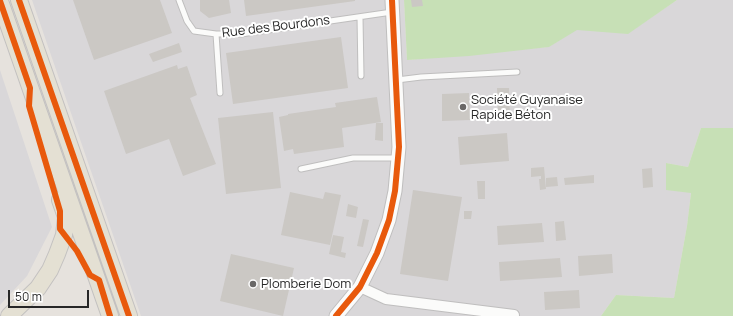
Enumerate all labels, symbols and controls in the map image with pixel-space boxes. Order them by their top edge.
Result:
street label: Rue des Bourdons [221,13,331,41]
place label: Société Guyanaise Rapide Béton [471,92,583,123]
marker: Société Guyanaise Rapide Béton [458,102,468,112]
place label: Plomberie Dom [261,276,351,292]
marker: Plomberie Dom [248,279,258,289]
scale bar [10,282,91,308]
text: 50 m [15,288,42,305]

